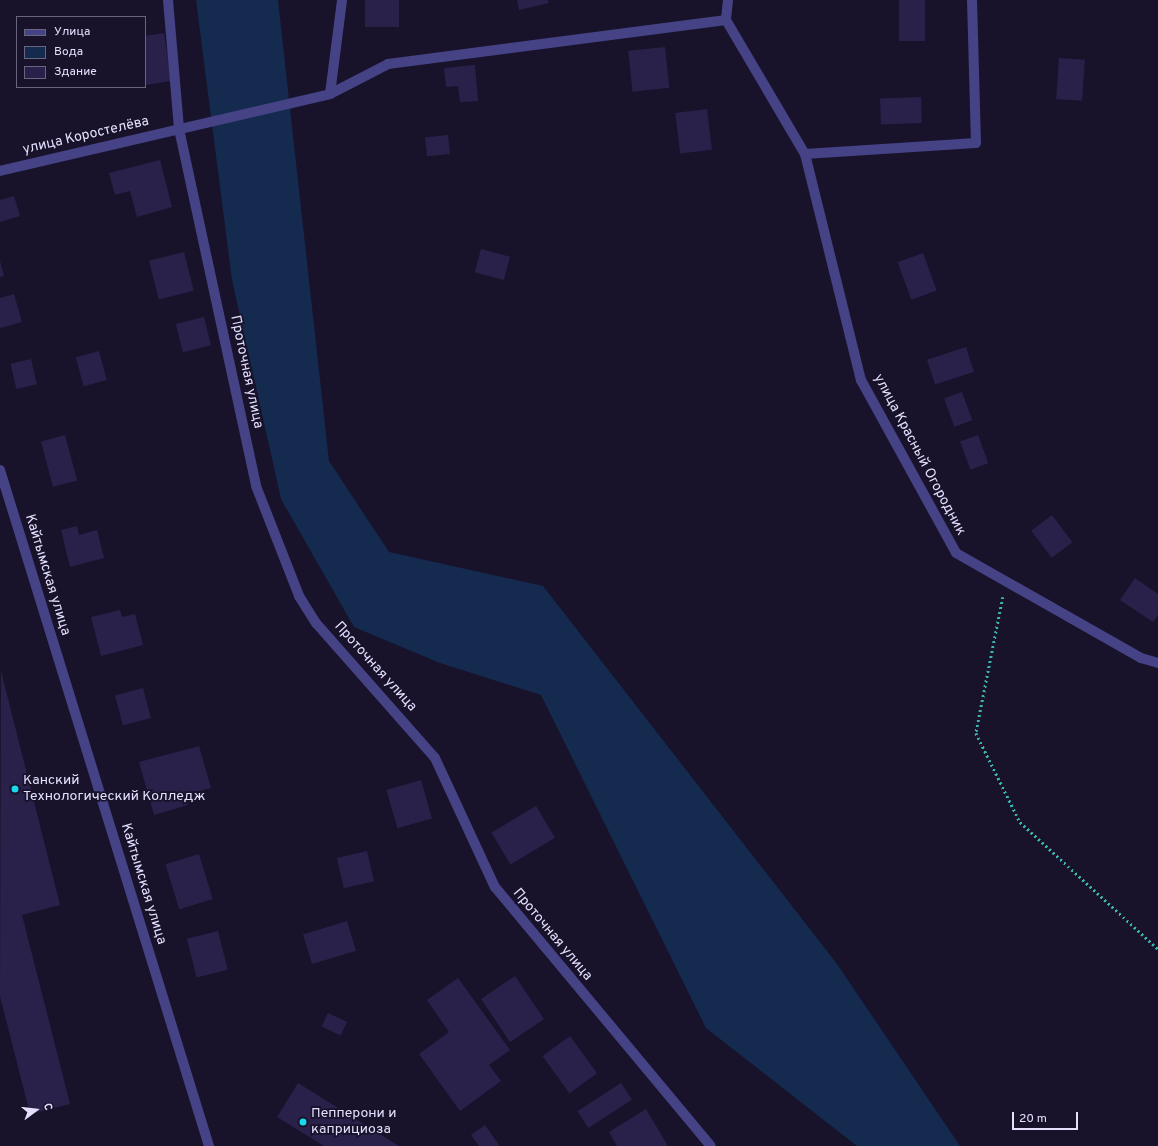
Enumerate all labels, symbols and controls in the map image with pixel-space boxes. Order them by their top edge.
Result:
legend [16,16,146,88]
text: Улица [54,24,90,40]
text: Вода [54,44,83,60]
text: Здание [54,64,97,80]
street label: улица Коростелёва [21,113,151,159]
street label: Проточная улица [226,314,266,430]
street label: улица Красный Огородник [869,371,969,539]
street label: Кайтымская улица [21,512,73,638]
street label: Проточная улица [330,619,420,715]
place label: Канский Технологический Колледж [23,773,205,806]
marker: Канский Технологический Колледж [10,784,20,794]
street label: Кайтымская улица [117,821,169,947]
street label: Проточная улица [509,886,595,984]
north arrow [16,1090,56,1130]
text: С [40,1102,55,1112]
scale bar [1014,1104,1080,1130]
place label: Пепперони и каприциоза [311,1106,396,1138]
text: 20 m [1019,1111,1047,1127]
marker: Пепперони и каприциоза [298,1117,308,1127]

